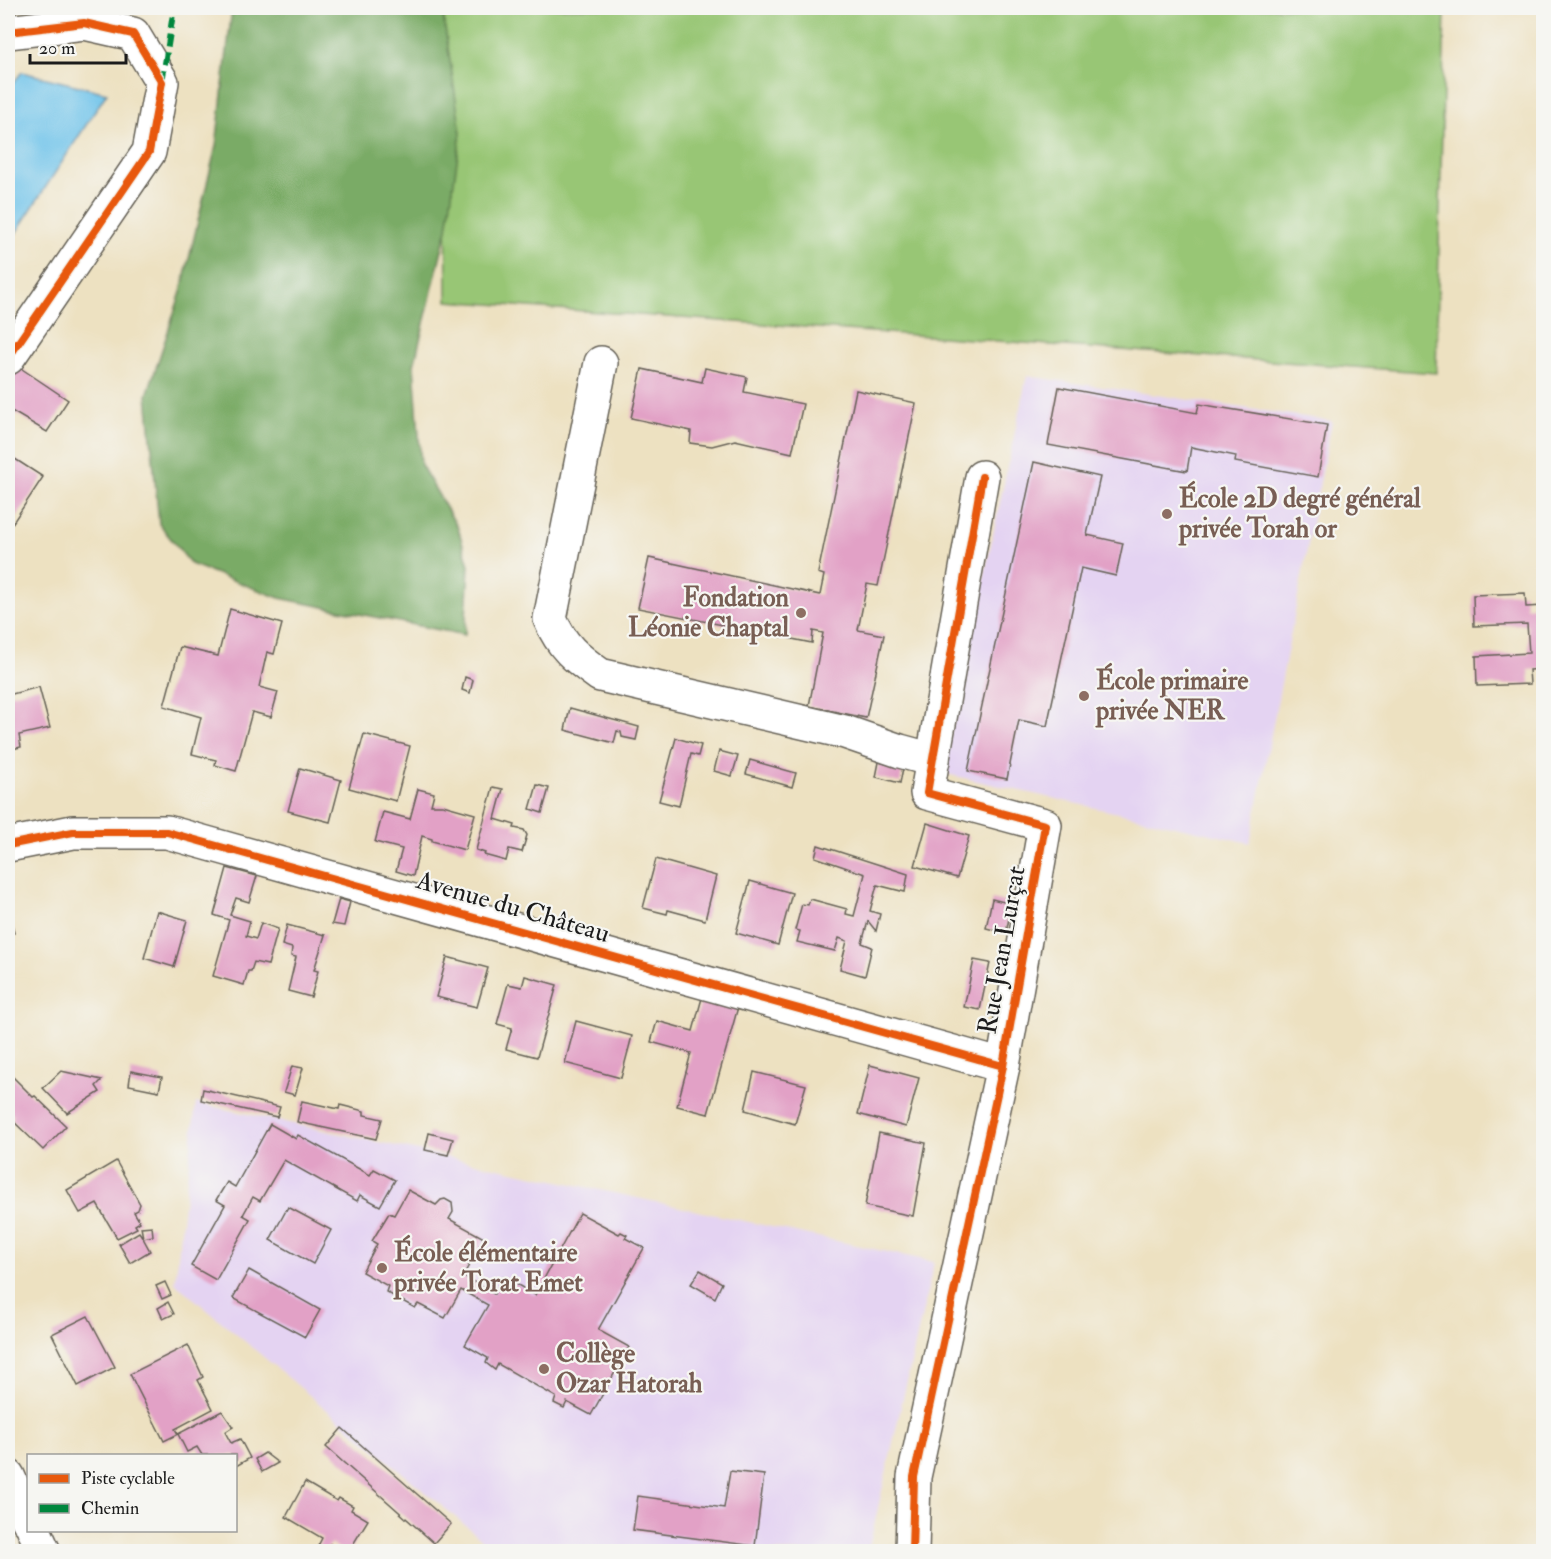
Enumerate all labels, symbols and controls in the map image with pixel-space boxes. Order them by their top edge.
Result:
scale bar [30,27,126,65]
text: 20 m [39,37,75,60]
place label: École 2D degré général privée Torah or [1178,480,1421,546]
marker: École 2D degré général privée Torah or [1160,507,1174,521]
place label: Fondation Léonie Chaptal [628,582,790,645]
marker: Fondation Léonie Chaptal [794,606,808,620]
place label: École primaire privée NER [1095,662,1248,728]
marker: École primaire privée NER [1077,689,1091,703]
street label: Rue Jean Lurçat [971,863,1033,1037]
street label: Avenue du Château [412,864,613,950]
place label: École élémentaire privée Torat Emet [393,1234,583,1300]
marker: École élémentaire privée Torat Emet [375,1261,389,1275]
place label: Collège Ozar Hatorah [556,1338,703,1400]
marker: Collège Ozar Hatorah [537,1362,551,1376]
legend [27,1454,237,1532]
text: Piste cyclable [81,1467,175,1490]
text: Chemin [81,1497,139,1520]

